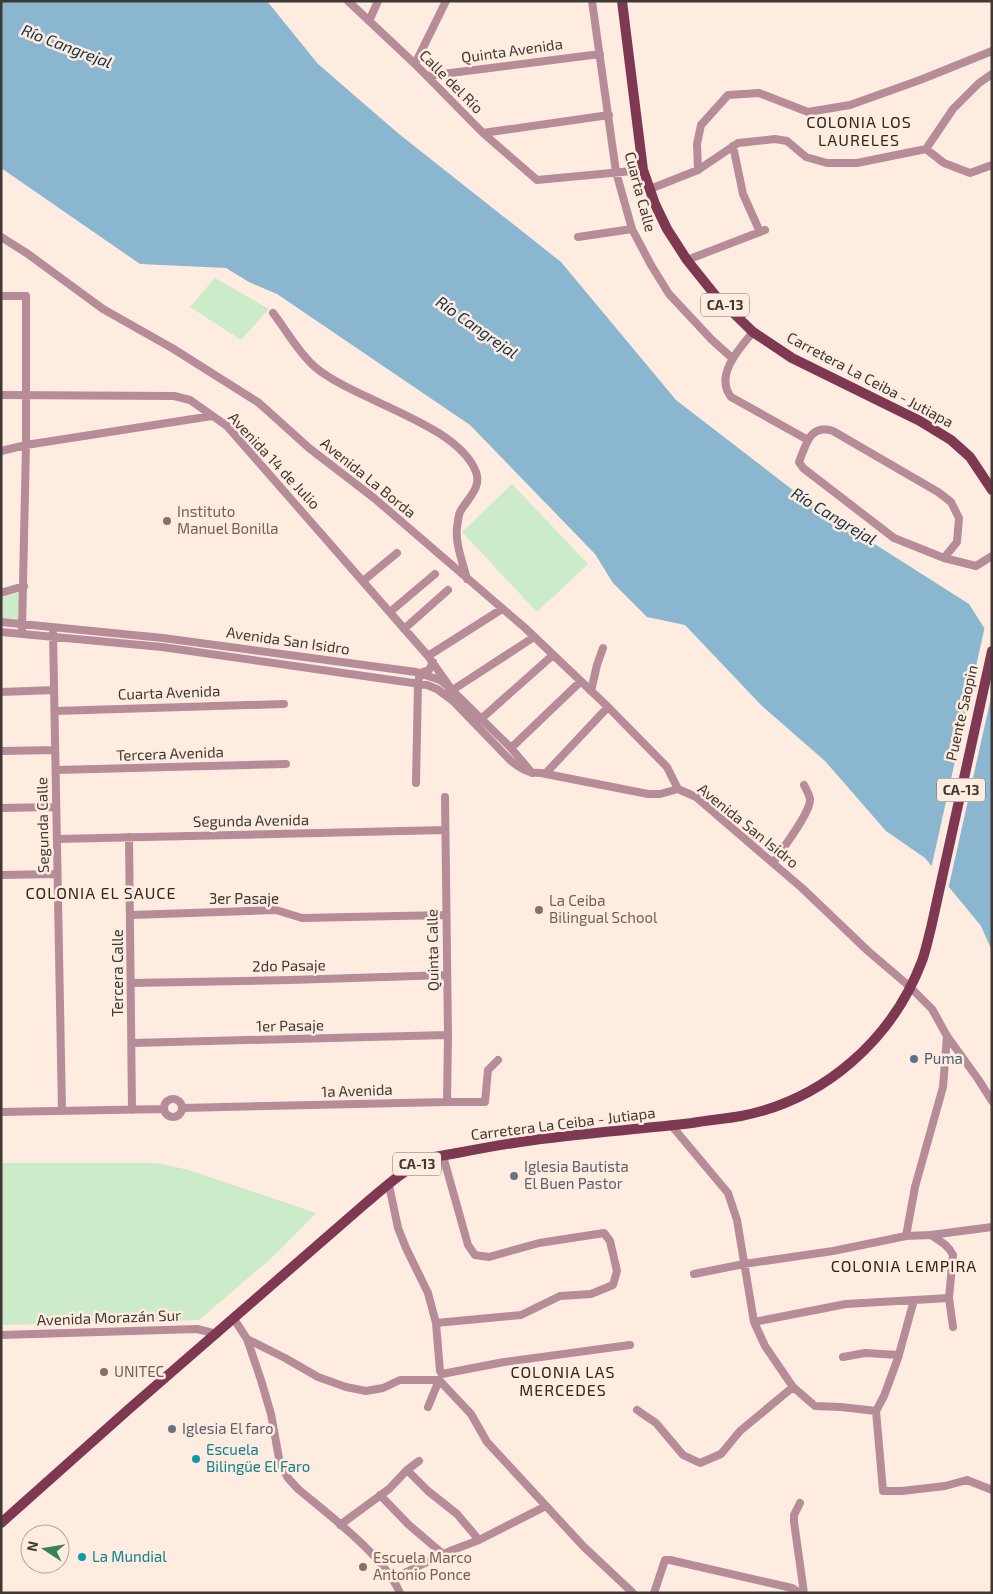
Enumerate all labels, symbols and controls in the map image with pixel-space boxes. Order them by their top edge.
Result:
water label: Río Cangrejal [19,20,115,72]
street label: Quinta Avenida [460,34,564,67]
street label: Calle del Río [416,46,487,117]
district label: COLONIA LOS LAURELES [806,112,912,149]
street label: Cuarta Calle [622,150,660,234]
water label: Río Cangrejal [432,291,522,363]
road number: CA-13 [701,294,749,316]
street label: Carretera La Ceiba - Jutiapa [784,328,957,431]
street label: Avenida 14 de Julio [225,408,324,513]
street label: Avenida La Borda [317,433,420,521]
water label: Río Cangrejal [788,483,880,549]
place label: Instituto Manuel Bonilla [177,502,279,537]
marker: Instituto Manuel Bonilla [161,515,173,527]
street label: Avenida San Isidro [225,622,351,658]
street label: Puente Saopin [941,663,981,762]
street label: Cuarta Avenida [117,681,220,703]
street label: Tercera Avenida [116,742,224,764]
street label: Segunda Calle [32,777,52,873]
road number: CA-13 [937,778,985,802]
street label: Avenida San Isidro [695,779,803,871]
street label: Segunda Avenida [193,810,309,830]
district label: COLONIA EL SAUCE [26,883,176,902]
street label: 3er Pasaje [209,889,279,908]
place label: La Ceiba Bilingual School [549,891,658,926]
marker: La Ceiba Bilingual School [533,904,545,916]
street label: Quinta Calle [422,909,443,991]
street label: Tercera Calle [108,929,126,1017]
street label: 2do Pasaje [252,955,326,976]
street label: 1er Pasaje [256,1015,324,1036]
place label: Puma [924,1049,963,1067]
marker: Puma [908,1053,920,1065]
street label: 1a Avenida [321,1080,393,1100]
street label: Carretera La Ceiba - Jutiapa [470,1103,656,1143]
road number: CA-13 [393,1152,441,1176]
place label: Iglesia Bautista El Buen Pastor [524,1157,629,1192]
marker: Iglesia Bautista El Buen Pastor [508,1170,520,1182]
district label: COLONIA LEMPIRA [831,1256,977,1275]
street label: Avenida Morazán Sur [36,1305,181,1329]
place label: UNITEC [114,1362,165,1380]
district label: COLONIA LAS MERCEDES [510,1362,616,1399]
marker: UNITEC [98,1366,110,1378]
place label: Iglesia El faro [182,1419,274,1437]
marker: Iglesia El faro [166,1423,178,1435]
place label: Escuela Bilingüe El Faro [206,1440,310,1475]
marker: Escuela Bilingüe El Faro [190,1453,202,1465]
north arrow [20,1524,70,1574]
text: N [22,1539,41,1553]
place label: La Mundial [92,1547,167,1565]
place label: Escuela Marco Antonio Ponce [373,1548,472,1583]
marker: La Mundial [76,1551,88,1563]
marker: Escuela Marco Antonio Ponce [357,1561,369,1573]

